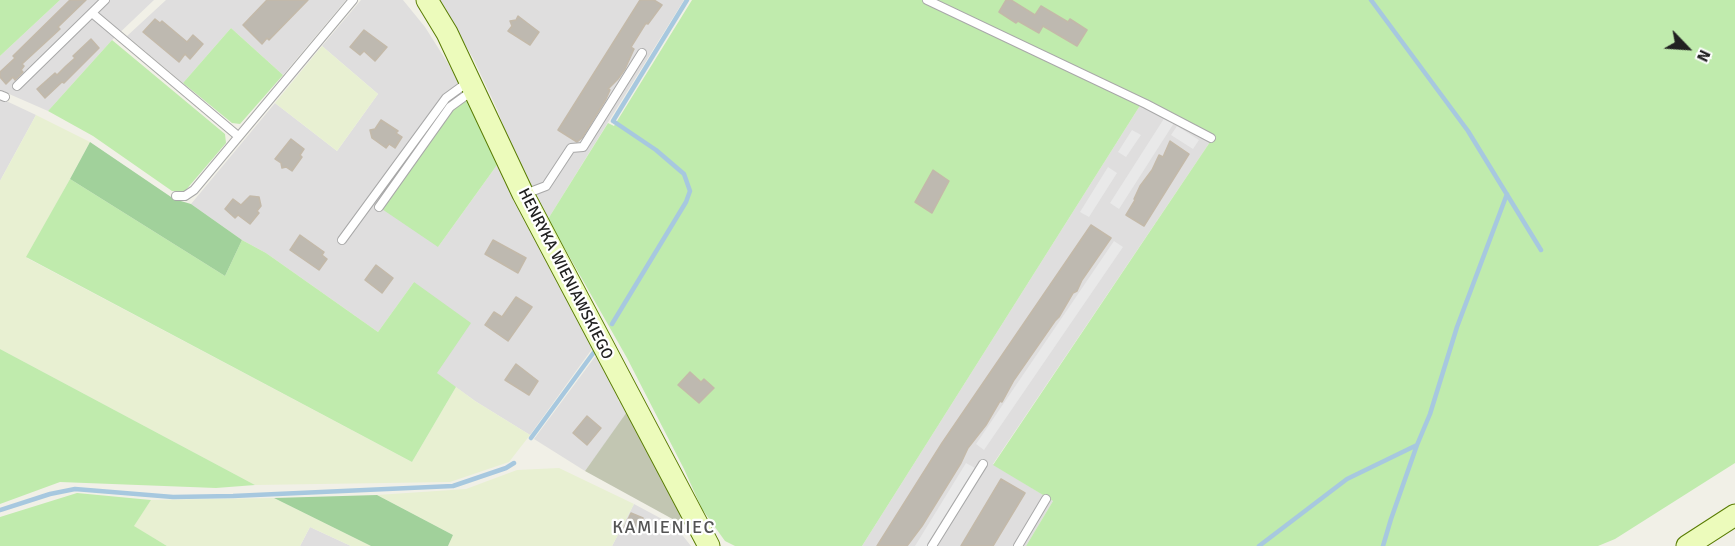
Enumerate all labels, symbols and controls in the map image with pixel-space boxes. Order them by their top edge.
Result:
north arrow [1657,18,1717,78]
text: N [1692,46,1715,65]
street label: HENRYKA WIENIAWSKIEGO [513,185,617,363]
district label: KAMIENIEC [612,517,716,539]

